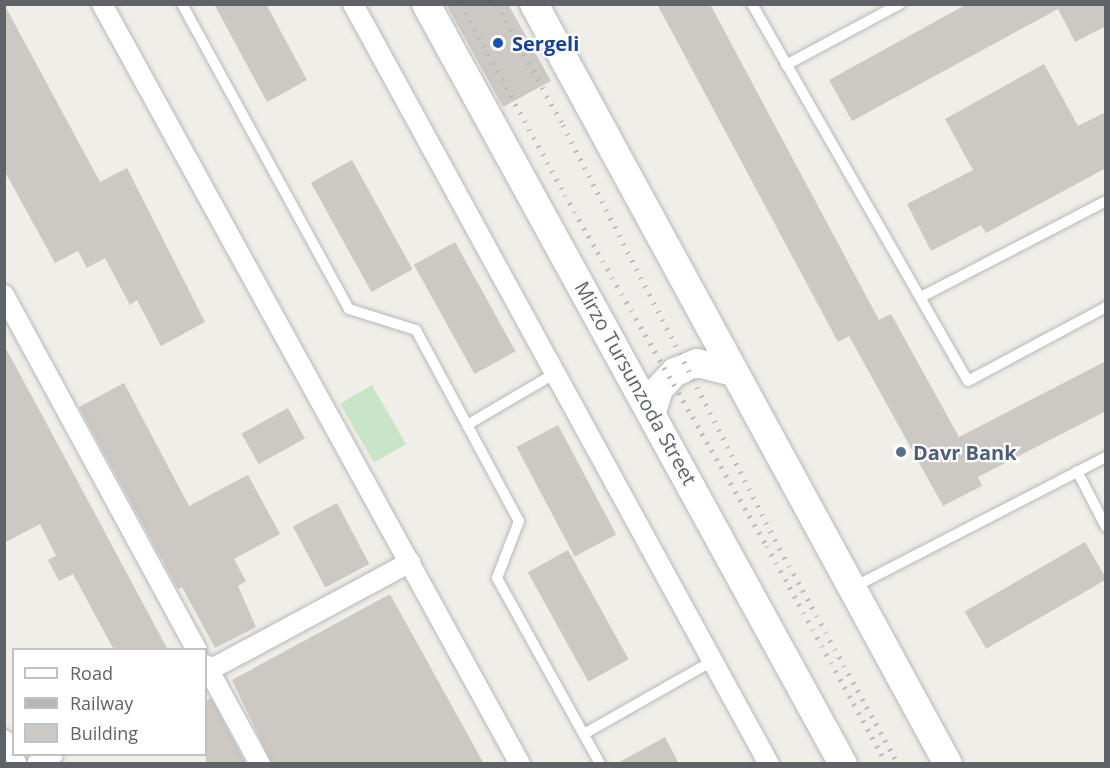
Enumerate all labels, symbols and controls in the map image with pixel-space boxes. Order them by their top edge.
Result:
place label: Sergeli [512,31,579,55]
marker: Sergeli [489,34,507,52]
street label: Mirzo Tursunzoda Street [570,277,702,489]
place label: Davr Bank [913,440,1017,464]
marker: Davr Bank [894,445,908,459]
legend [12,648,207,756]
text: Road [70,661,113,685]
text: Railway [70,691,133,715]
text: Building [70,721,138,745]

